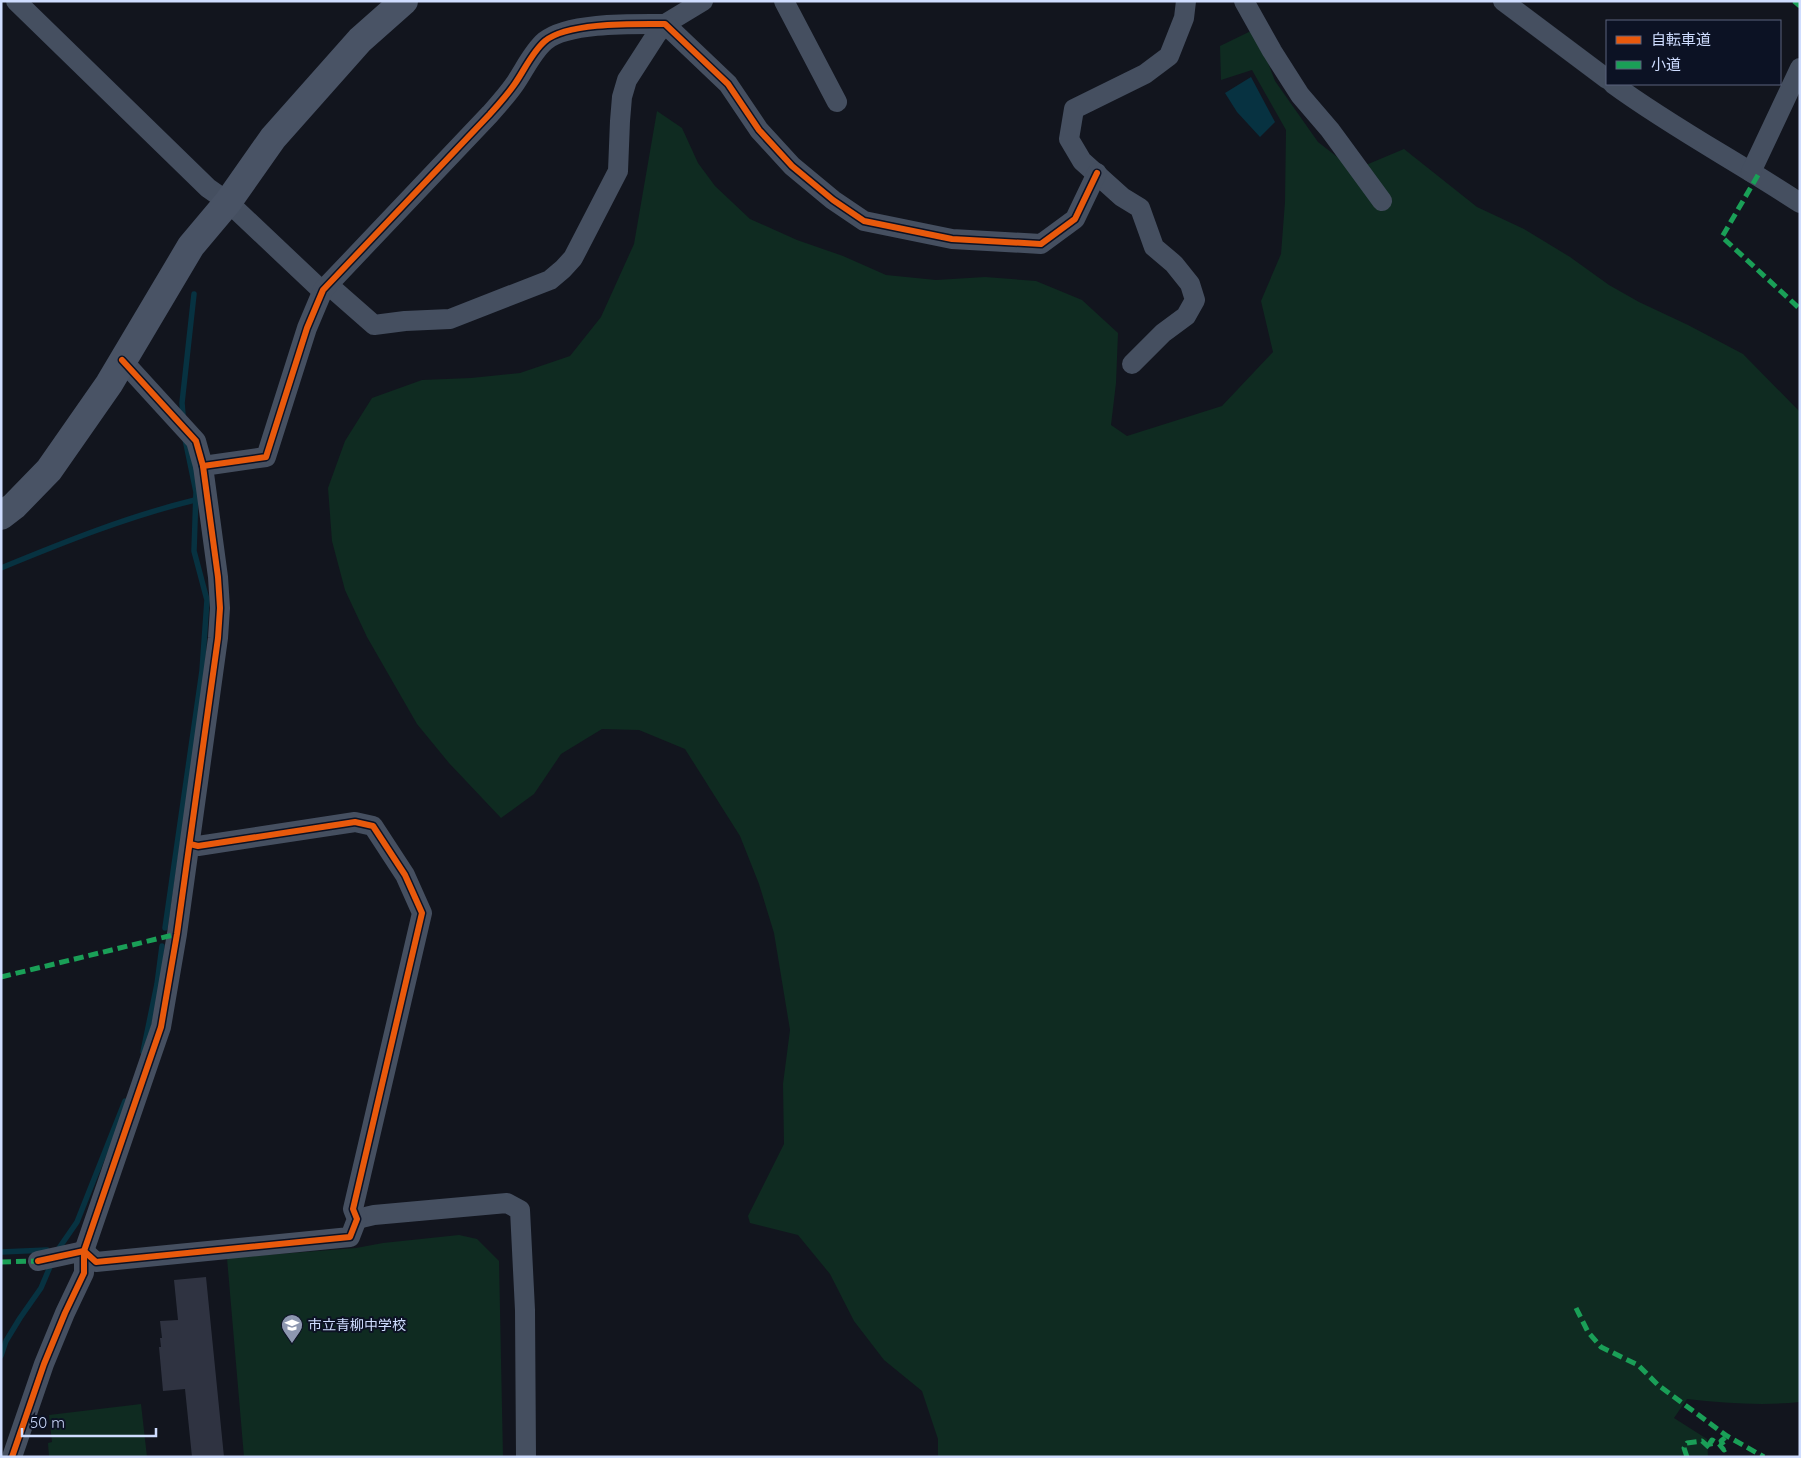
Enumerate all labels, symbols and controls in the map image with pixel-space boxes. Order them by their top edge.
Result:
legend [1606,20,1781,85]
text: 自転車道 [1651,30,1711,49]
text: 小道 [1651,55,1681,74]
school or university icon: 市立青柳中学校 [280,1313,304,1344]
place label: 市立青柳中学校 [308,1316,406,1334]
scale bar [22,1406,156,1438]
text: 50 m [30,1413,65,1432]

